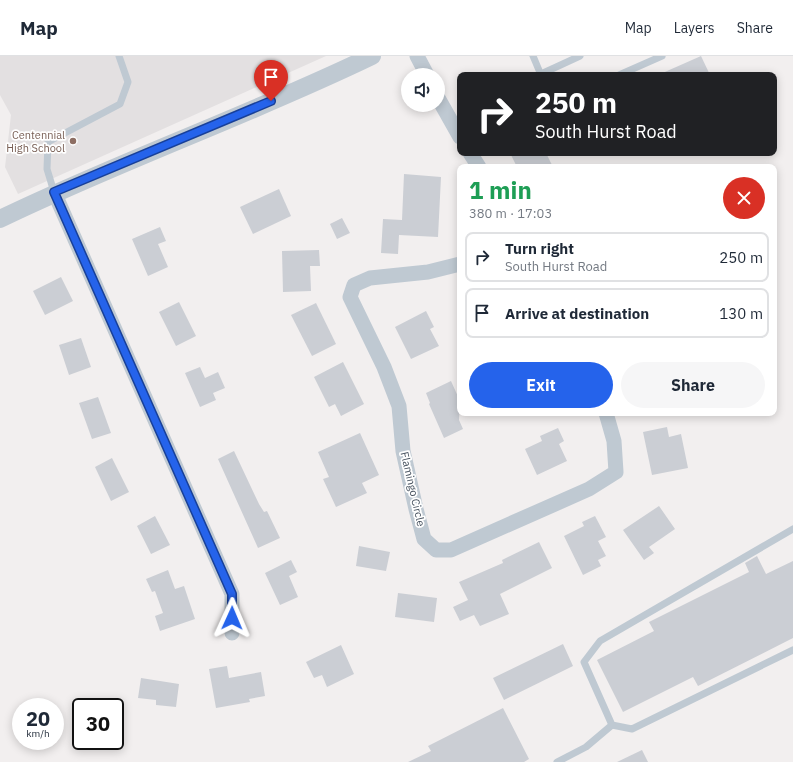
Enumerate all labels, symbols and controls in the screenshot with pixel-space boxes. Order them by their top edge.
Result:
text: Map [20,16,58,40]
text: Map [625,19,652,37]
text: Layers [674,19,715,37]
text: Share [737,19,773,37]
pin [254,60,288,101]
icon: arrive [260,66,282,88]
map controls [401,68,445,112]
button: sound [401,68,445,112]
text: 250 m [535,84,617,121]
icon: right [469,88,521,140]
text: South Hurst Road [535,120,677,143]
place label: Centennial High School [6,128,65,155]
marker: Centennial High School [68,136,78,146]
text: 1 min [469,174,532,206]
button: close [723,177,765,219]
text: 380 m · 17:03 [469,205,552,222]
text: Turn right [505,239,574,258]
icon: right [471,246,493,268]
text: 250 m [719,248,763,267]
text: South Hurst Road [505,258,607,275]
icon: arrive [471,302,493,324]
text: Arrive at destination [505,304,649,323]
text: 130 m [719,304,763,323]
button: Exit [469,362,613,408]
button: Share [621,362,765,408]
street label: Flamingo Circle [398,450,428,528]
position arrow [211,597,253,639]
speed limit sign: 30 [72,698,124,750]
text: 20 [26,705,50,732]
text: km/h [26,727,50,740]

